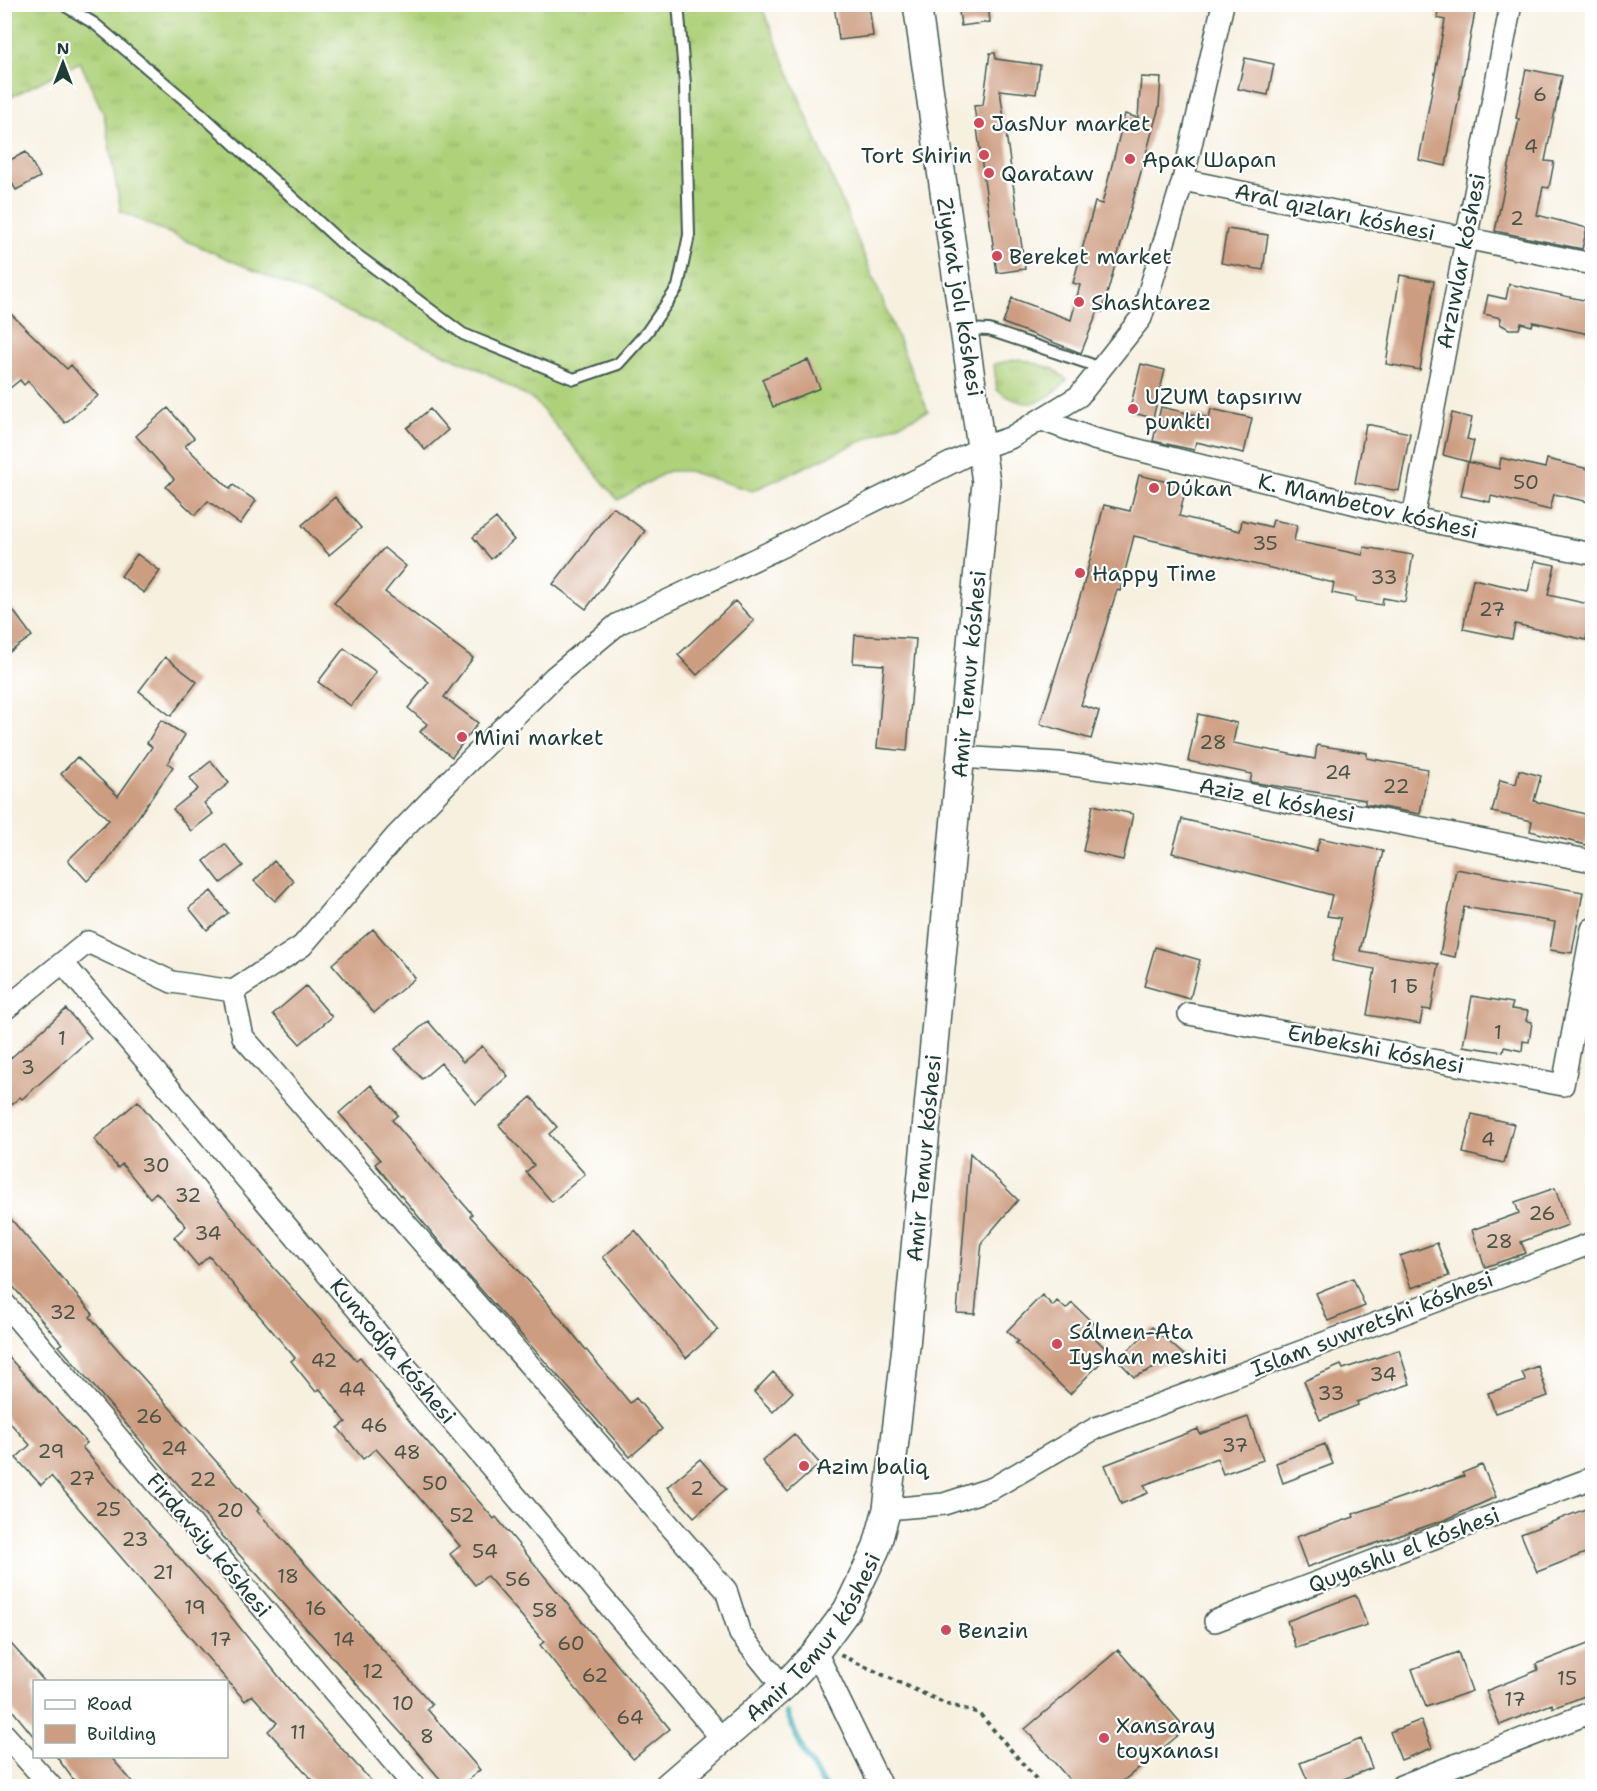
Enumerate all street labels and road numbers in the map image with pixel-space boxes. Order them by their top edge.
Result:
street label: Arzıwlar kóshesi [1430,171,1492,351]
street label: Aral qızları kóshesi [1232,177,1438,247]
street label: Ziyarat jolı kóshesi [930,195,990,399]
street label: K. Mambetov kóshesi [1255,467,1481,545]
street label: Amir Temur kóshesi [944,569,992,779]
street label: Aziz el kóshesi [1197,771,1357,829]
street label: Enbekshi kóshesi [1285,1018,1467,1080]
street label: Amir Temur kóshesi [899,1053,947,1263]
street label: Islam suwretshi kóshesi [1247,1264,1497,1384]
street label: Kunxodja kóshesi [323,1272,463,1430]
street label: Firdavsiy kóshesi [140,1467,278,1623]
street label: Quyashlı el kóshesi [1304,1500,1504,1600]
street label: Amir Temur kóshesi [739,1548,887,1728]

